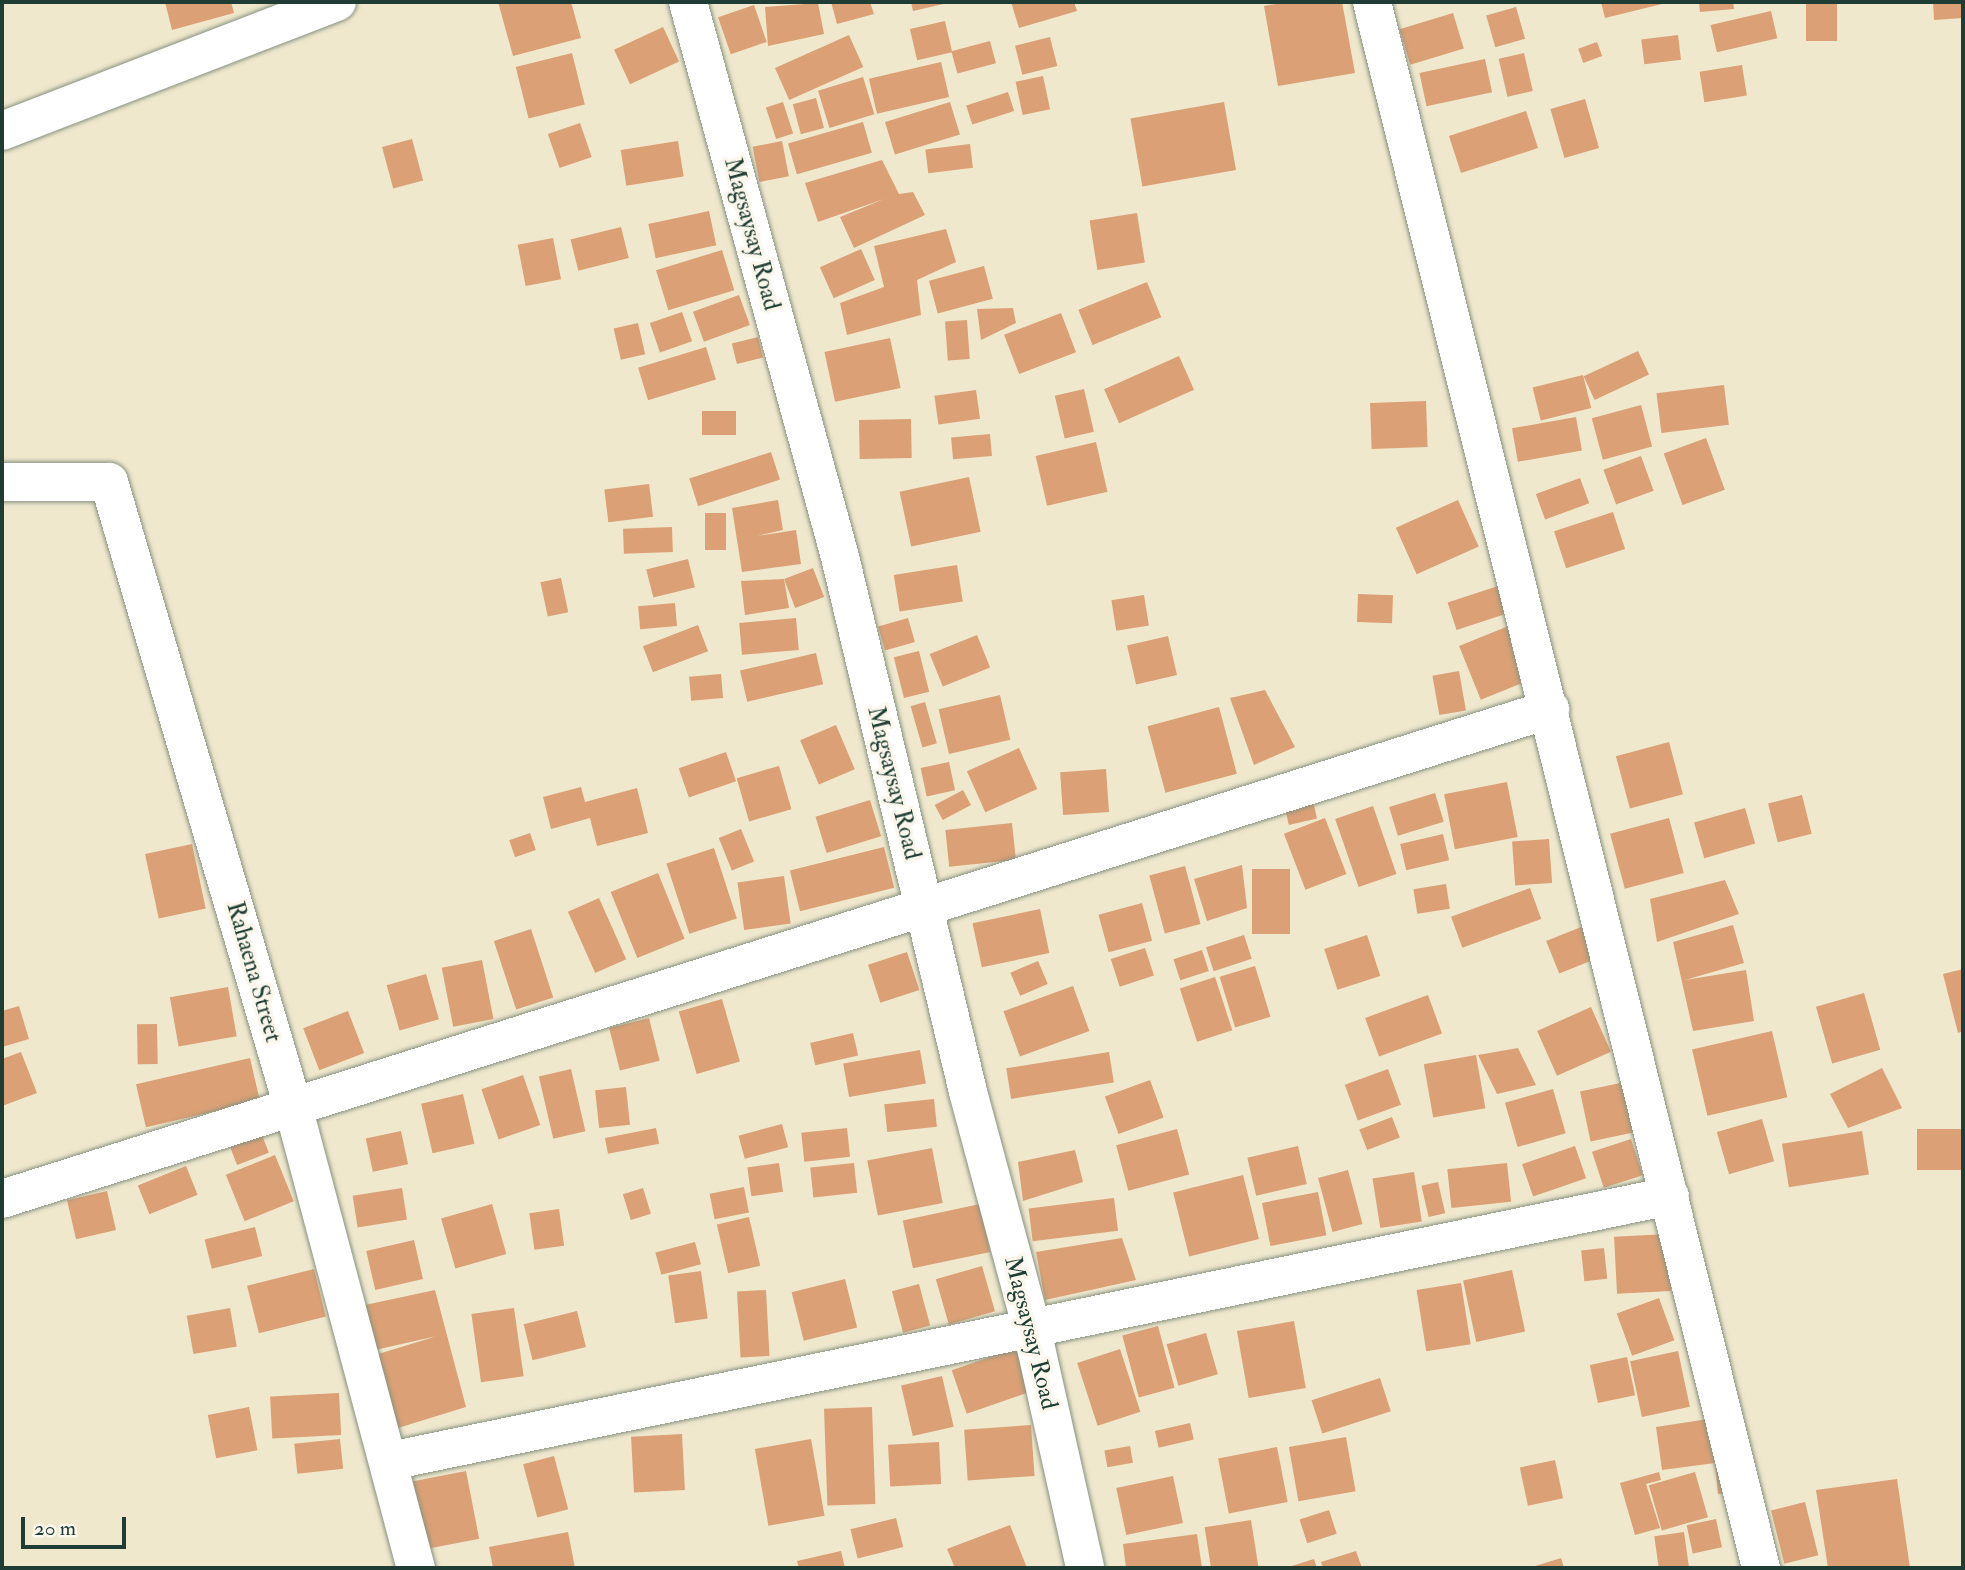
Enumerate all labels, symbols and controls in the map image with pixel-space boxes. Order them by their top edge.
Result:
street label: Magsaysay Road [718,155,786,313]
street label: Magsaysay Road [861,703,927,863]
street label: Rahaena Street [220,898,288,1046]
street label: Magsaysay Road [998,1253,1064,1413]
scale bar [24,1504,130,1548]
text: 20 m [34,1515,76,1542]

